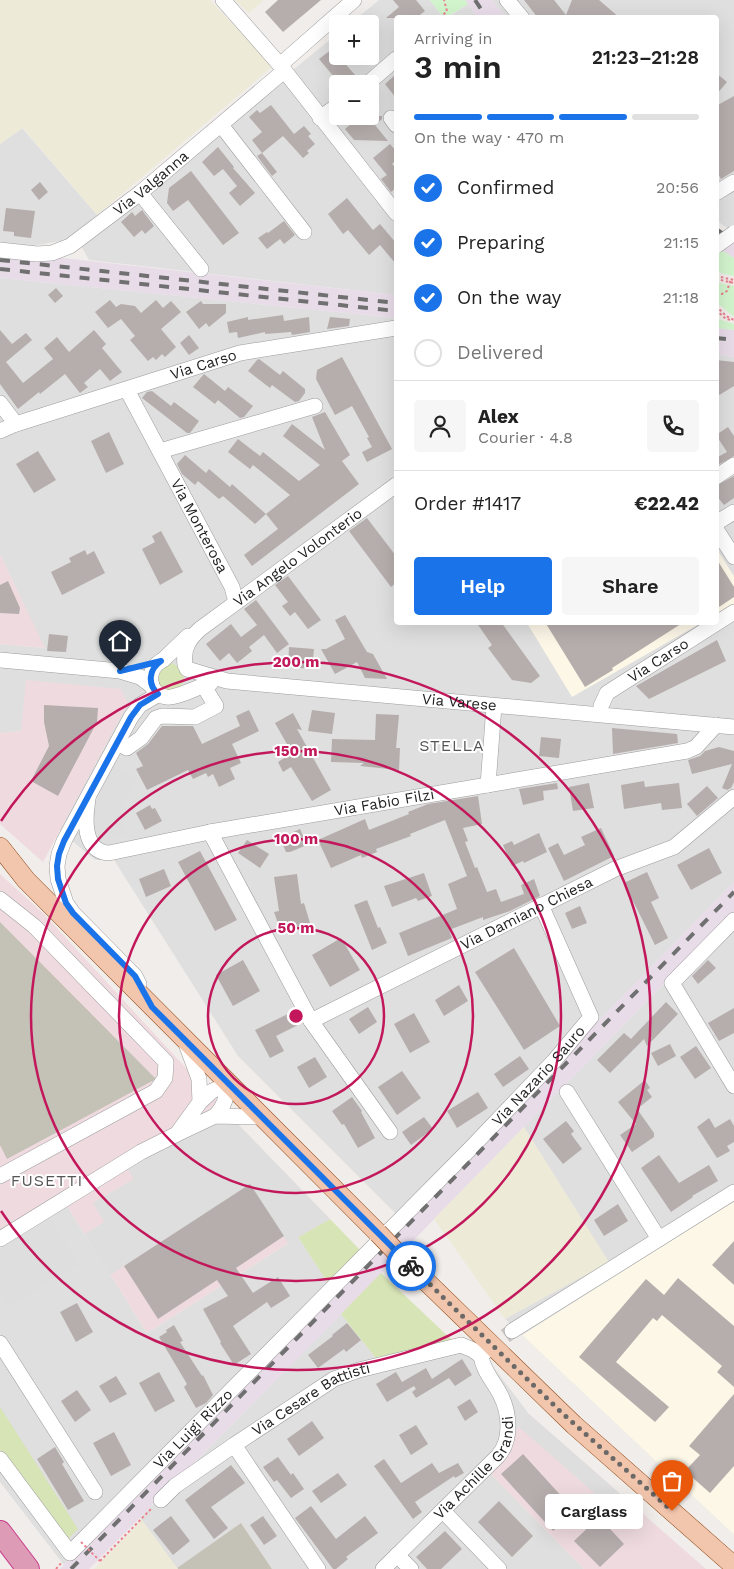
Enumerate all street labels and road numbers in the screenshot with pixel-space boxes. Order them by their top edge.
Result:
street label: Via Valganna [110,147,192,219]
street label: Via Carso [168,346,239,384]
street label: Via Monterosa [167,476,232,577]
street label: Via Angelo Volonterio [230,504,366,611]
street label: Via Carso [624,634,692,686]
street label: Via Varese [421,690,497,714]
street label: Via Fabio Filzi [333,785,436,820]
street label: Via Damiano Chiesa [458,872,596,954]
street label: Via Nazario Sauro [488,1022,589,1129]
street label: Via Cesare Battisti [249,1359,372,1440]
street label: Via Luigi Rizzo [150,1385,236,1472]
street label: Via Achille Grandi [430,1415,517,1523]

